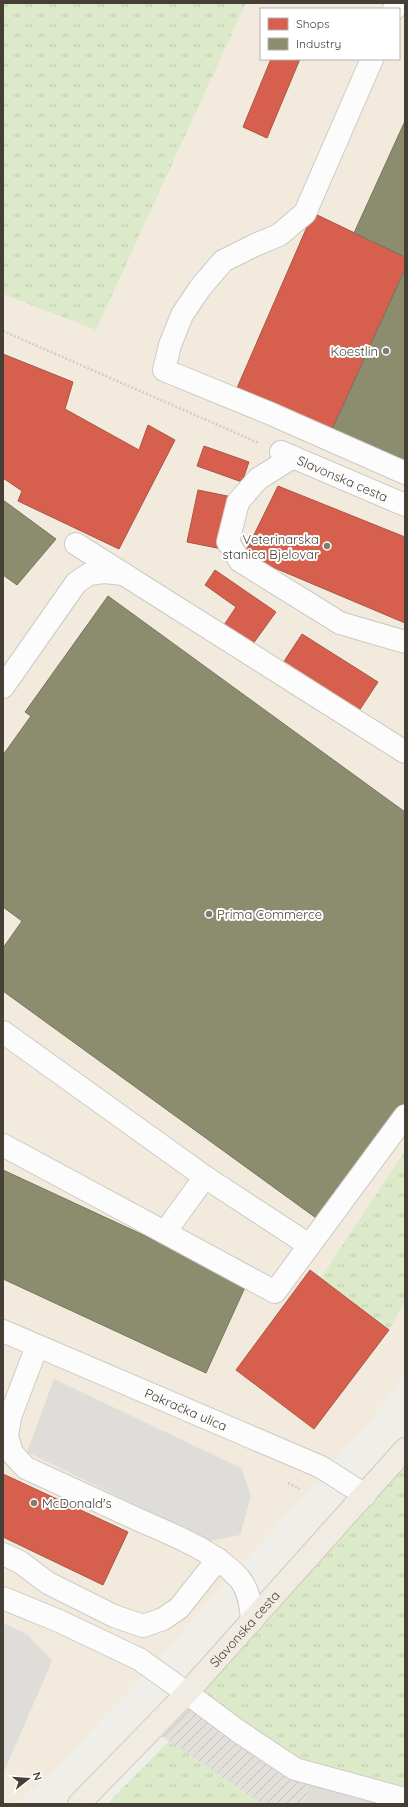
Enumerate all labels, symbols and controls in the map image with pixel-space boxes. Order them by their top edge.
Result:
legend [260,8,400,60]
text: Shops [296,16,330,31]
text: Industry [296,36,341,51]
place label: Koestlin [331,343,378,359]
marker: Koestlin [381,346,391,356]
street label: Slavonska cesta [295,452,390,505]
place label: Veterinarska stanica Bjelovar [222,531,319,562]
marker: Veterinarska stanica Bjelovar [322,541,332,551]
place label: Prima Commerce [217,906,322,922]
marker: Prima Commerce [204,909,214,919]
street label: Pakračka ulica [142,1385,230,1434]
place label: McDonald's [42,1495,112,1511]
marker: McDonald's [29,1498,39,1508]
street label: Slavonska cesta [206,1587,283,1670]
north arrow [8,1759,48,1799]
text: N [30,1770,45,1782]

